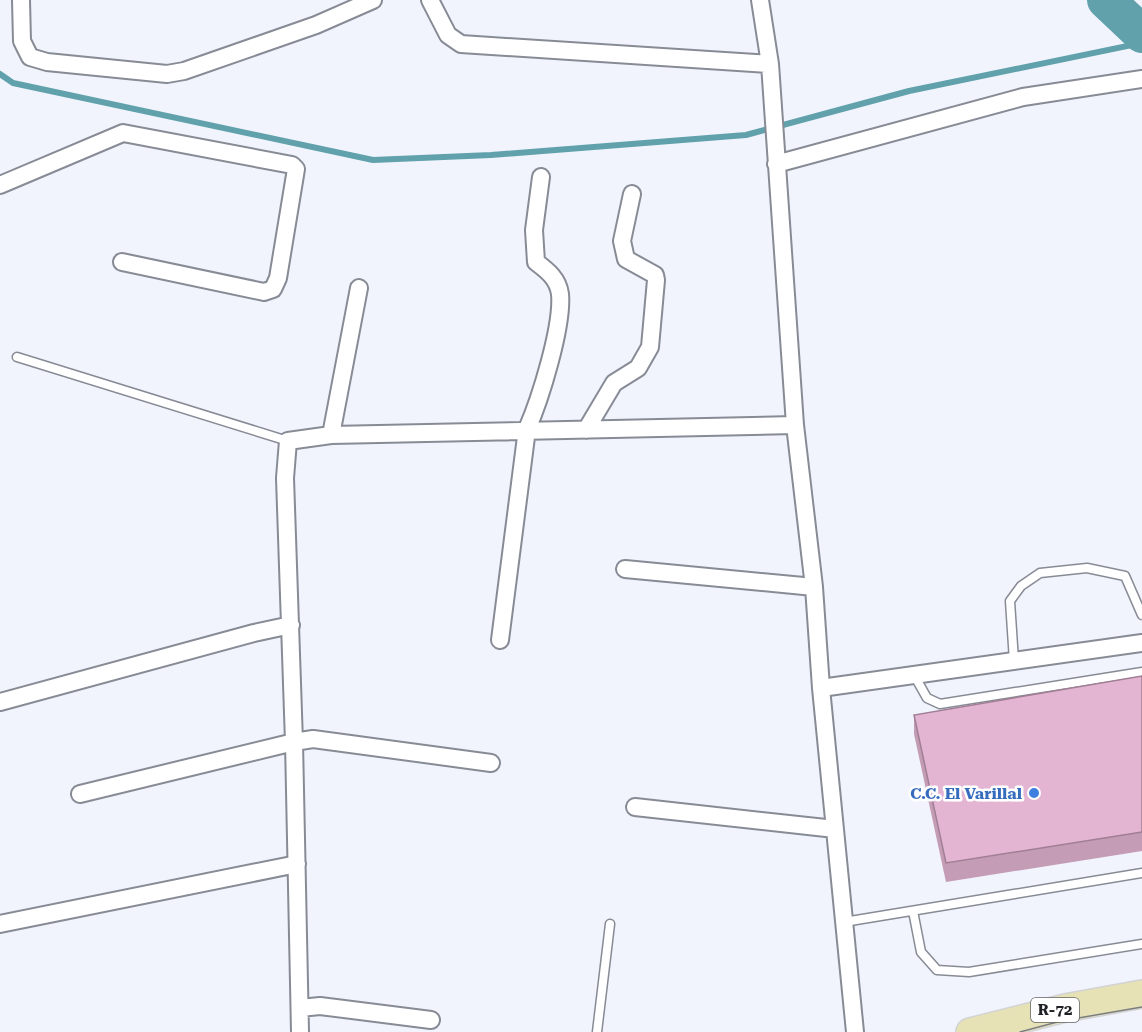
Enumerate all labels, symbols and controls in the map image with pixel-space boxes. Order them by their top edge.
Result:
place label: C.C. El Varillal [910,784,1023,803]
marker: C.C. El Varillal [1027,786,1041,800]
road number: R-72 [1031,998,1079,1022]

